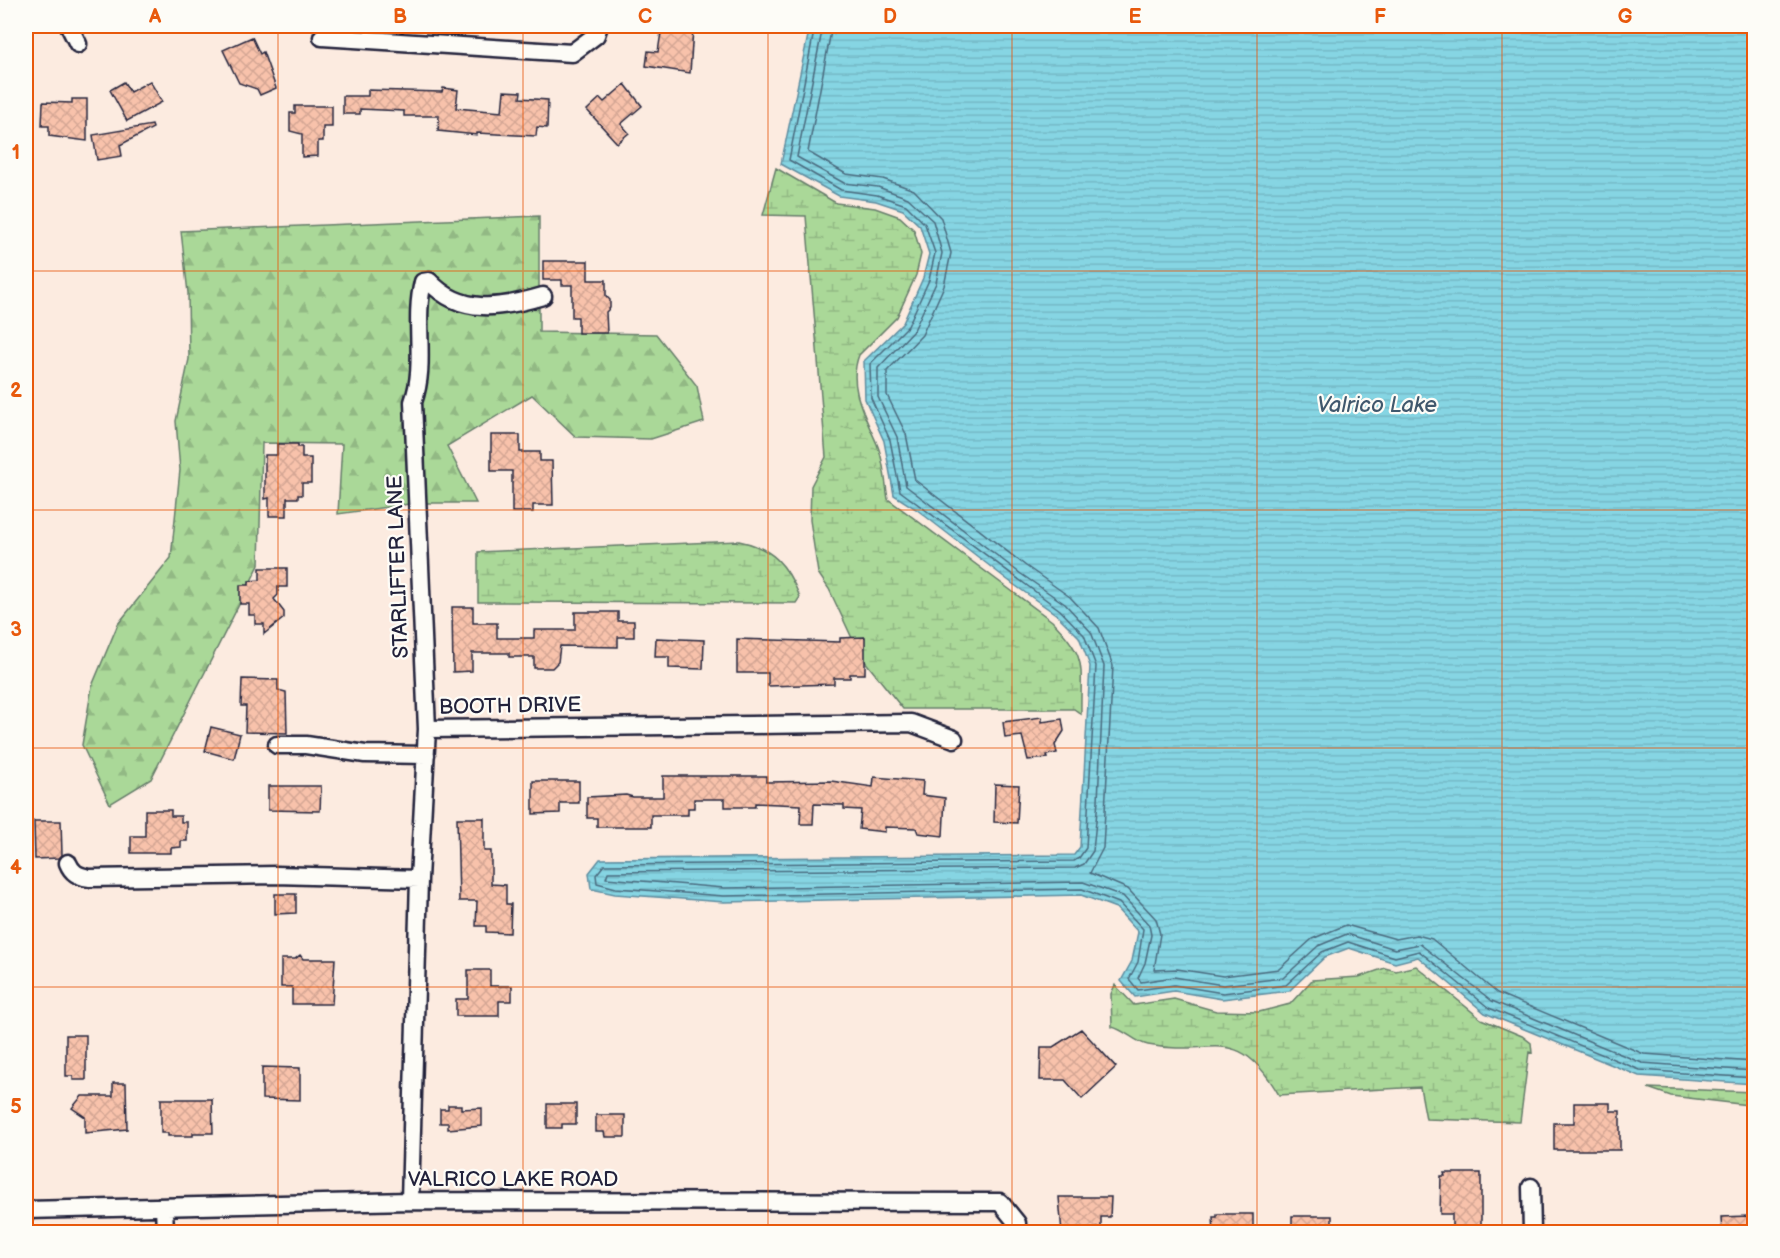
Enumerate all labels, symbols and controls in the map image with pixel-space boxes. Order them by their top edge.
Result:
text: A [148,5,162,29]
text: B [393,5,407,29]
text: C [638,5,652,29]
text: D [883,5,897,29]
text: E [1129,5,1142,29]
text: F [1374,5,1386,29]
text: G [1618,5,1633,29]
text: 1 [12,141,20,165]
text: 2 [10,379,22,403]
water label: Valrico Lake [1317,392,1437,419]
street label: STARLIFTER LANE [382,475,414,659]
text: 3 [10,618,22,642]
street label: BOOTH DRIVE [439,692,581,720]
text: 4 [10,856,22,880]
text: 5 [10,1095,22,1119]
street label: VALRICO LAKE ROAD [408,1167,618,1192]

